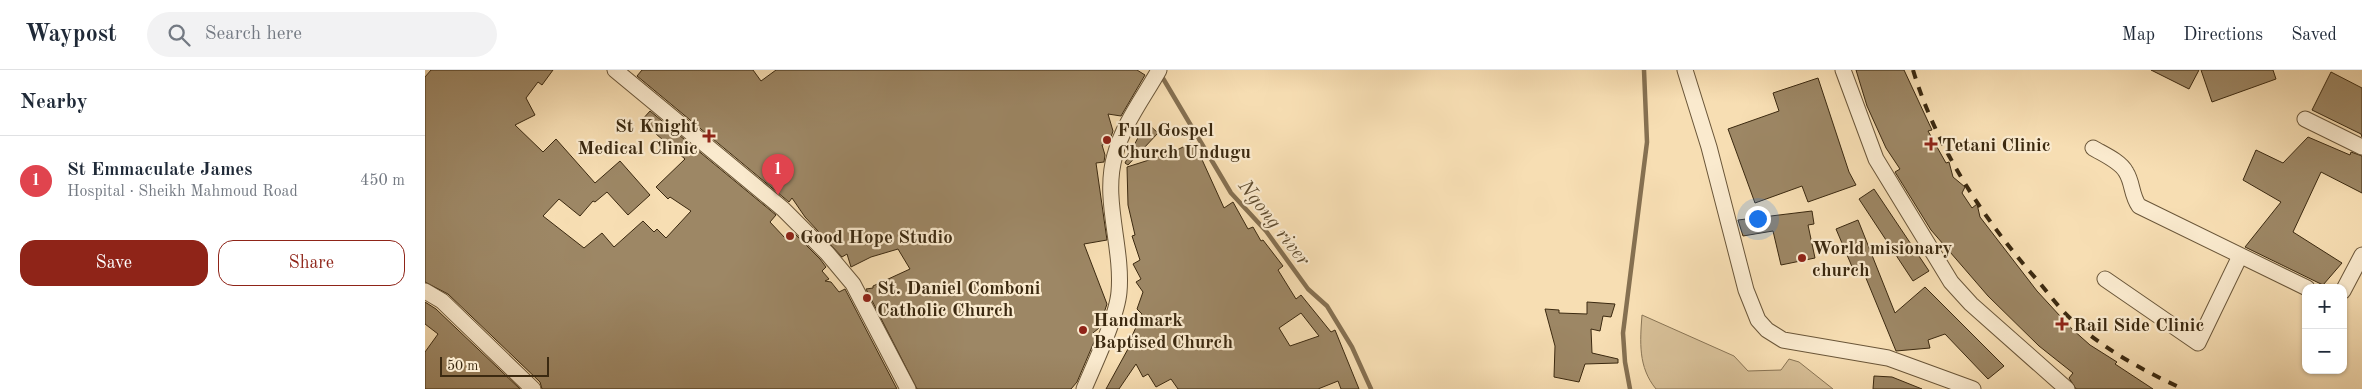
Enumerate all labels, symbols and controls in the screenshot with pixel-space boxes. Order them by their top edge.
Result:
search box [147,12,497,57]
icon: search [165,21,193,49]
text: Waypost [25,23,117,47]
text: Search here [205,25,302,44]
text: Map [2122,26,2155,44]
text: Directions [2183,26,2263,44]
text: Saved [2291,26,2337,44]
text: Nearby [20,92,88,113]
place label: St Knight Medical Clinic [577,118,698,159]
place label: Full Gospel Church Undugu [1117,122,1251,163]
marker: St Knight Medical Clinic [702,129,716,143]
marker: Full Gospel Church Undugu [1101,134,1113,146]
marker: Tetani Clinic [1924,137,1938,151]
place label: Tetani Clinic [1942,137,2051,156]
pin: 1 [762,154,794,195]
text: St Emmaculate James [67,161,252,180]
text: 1 [31,173,41,189]
text: 450 m [360,173,405,189]
water label: Ngong river [1233,176,1313,270]
text: Hospital · Sheikh Mahmoud Road [67,184,298,200]
your location [1745,206,1771,232]
place label: Good Hope Studio [800,229,953,248]
marker: Good Hope Studio [784,230,796,242]
button: Save [20,240,208,286]
button: Share [218,240,405,286]
place label: World misionary church [1812,240,1952,281]
marker: World misionary church [1796,252,1808,264]
place label: St. Daniel Comboni Catholic Church [877,280,1041,321]
map controls [2302,284,2347,374]
button: + [2302,284,2347,329]
marker: St. Daniel Comboni Catholic Church [861,292,873,304]
place label: Handmark Baptised Church [1093,312,1233,353]
marker: Rail Side Clinic [2055,317,2069,331]
place label: Rail Side Clinic [2073,317,2204,336]
marker: Handmark Baptised Church [1077,324,1089,336]
button: − [2302,329,2347,374]
scale bar [440,354,549,377]
text: 50 m [447,359,478,373]

